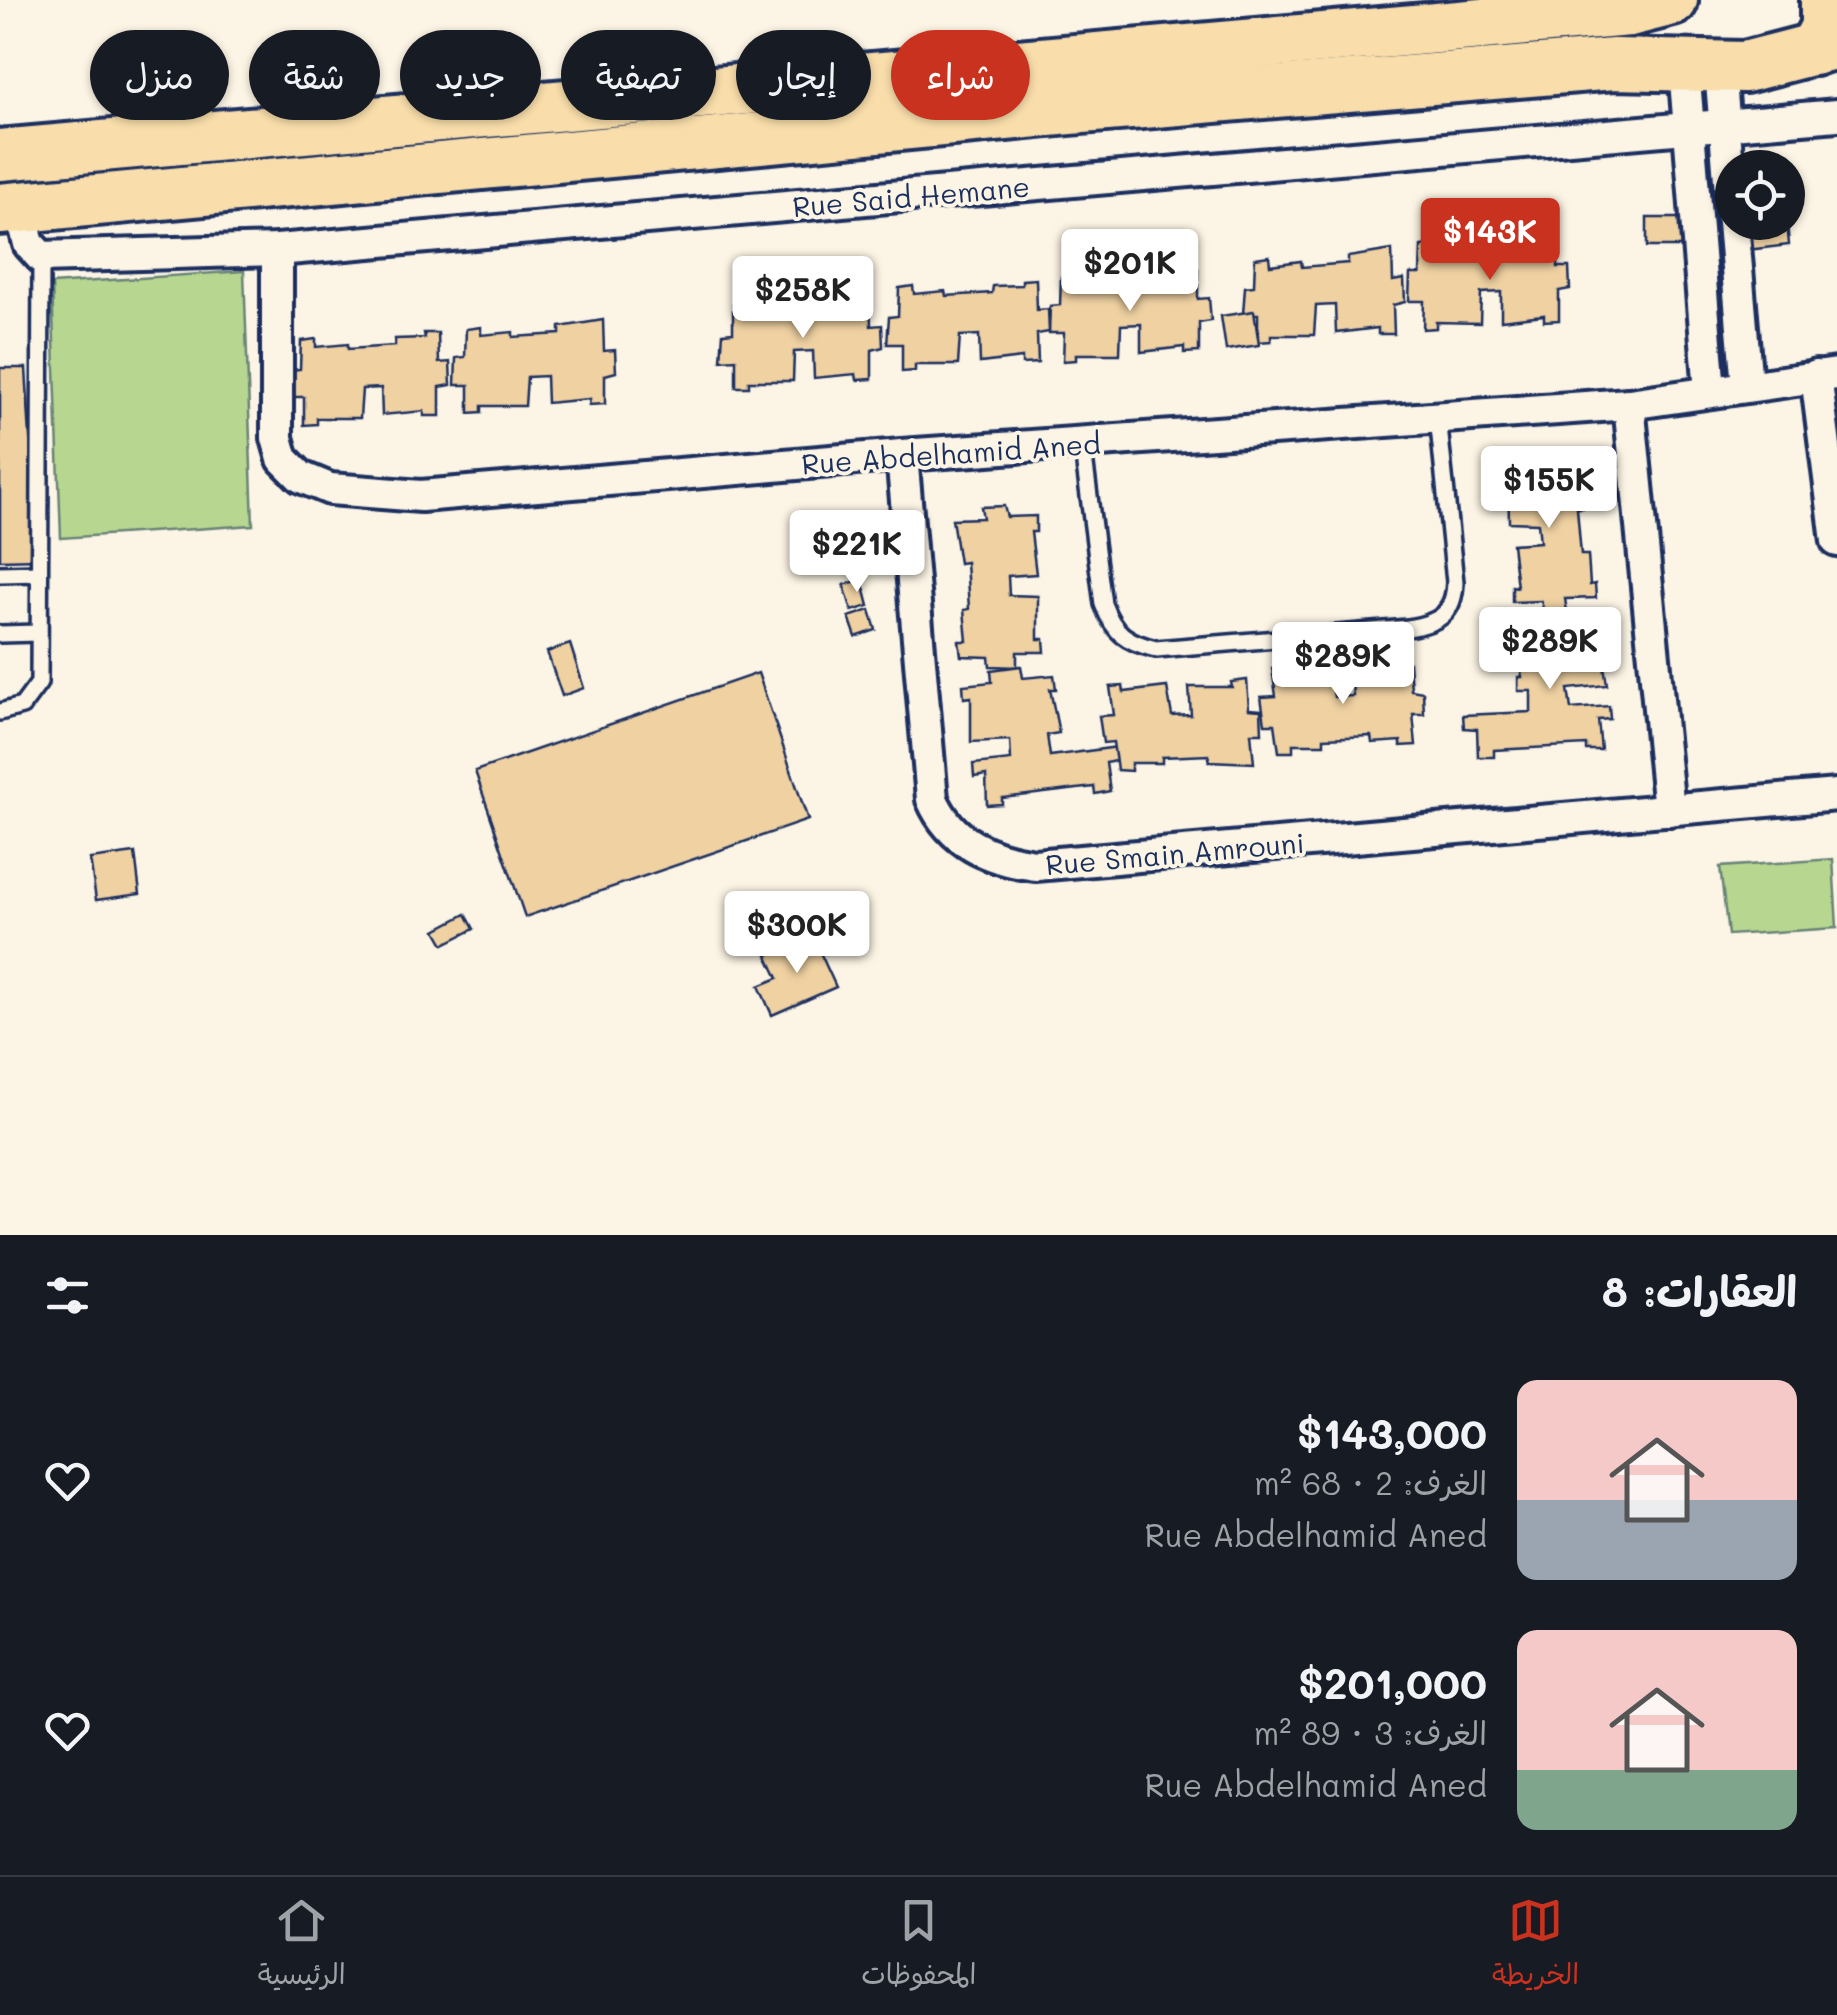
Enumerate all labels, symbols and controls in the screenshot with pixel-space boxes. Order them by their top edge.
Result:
chip: منزل [90,30,229,120]
chip: شقة [249,30,380,120]
chip: جديد [400,30,541,120]
chip: تصفية [561,30,716,120]
chip: إيجار [736,30,871,120]
chip: شراء [891,30,1030,120]
map controls [1715,150,1805,240]
button: locate [1715,150,1805,240]
street label: Rue Said Hemane [791,168,1031,224]
pin: $143K [1420,198,1560,283]
text: $143K [1443,209,1537,251]
pin: $201K [1060,229,1200,314]
text: $201K [1083,240,1177,282]
pin: $258K [733,256,873,341]
text: $258K [754,267,852,309]
street label: Rue Abdelhamid Aned [800,425,1102,481]
pin: $155K [1479,446,1619,531]
text: $155K [1503,457,1595,499]
pin: $221K [787,510,927,595]
text: $221K [812,521,902,563]
pin: $289K [1480,607,1620,692]
text: $289K [1501,618,1599,660]
pin: $289K [1273,622,1413,707]
text: $289K [1294,633,1392,675]
street label: Rue Smain Amrouni [1044,824,1306,882]
pin: $300K [727,891,867,976]
text: $300K [746,902,848,944]
text: العقارات: 8 [1602,1263,1797,1318]
icon: filters [40,1268,95,1323]
text: $143,000 [1297,1405,1487,1460]
icon: home [1597,1420,1717,1540]
icon: heart [40,1453,95,1508]
text: الغرف: 2 · 68 m² [1254,1461,1487,1503]
text: Rue Abdelhamid Aned [1145,1513,1487,1555]
text: $201,000 [1298,1655,1487,1710]
icon: home [1597,1670,1717,1790]
icon: heart [40,1703,95,1758]
text: الغرف: 3 · 89 m² [1254,1711,1487,1753]
text: Rue Abdelhamid Aned [1145,1763,1487,1805]
tab: الرئيسية [258,1893,346,1999]
tab: المحفوظات [861,1893,976,1999]
tab: الخريطة [1492,1893,1579,1999]

